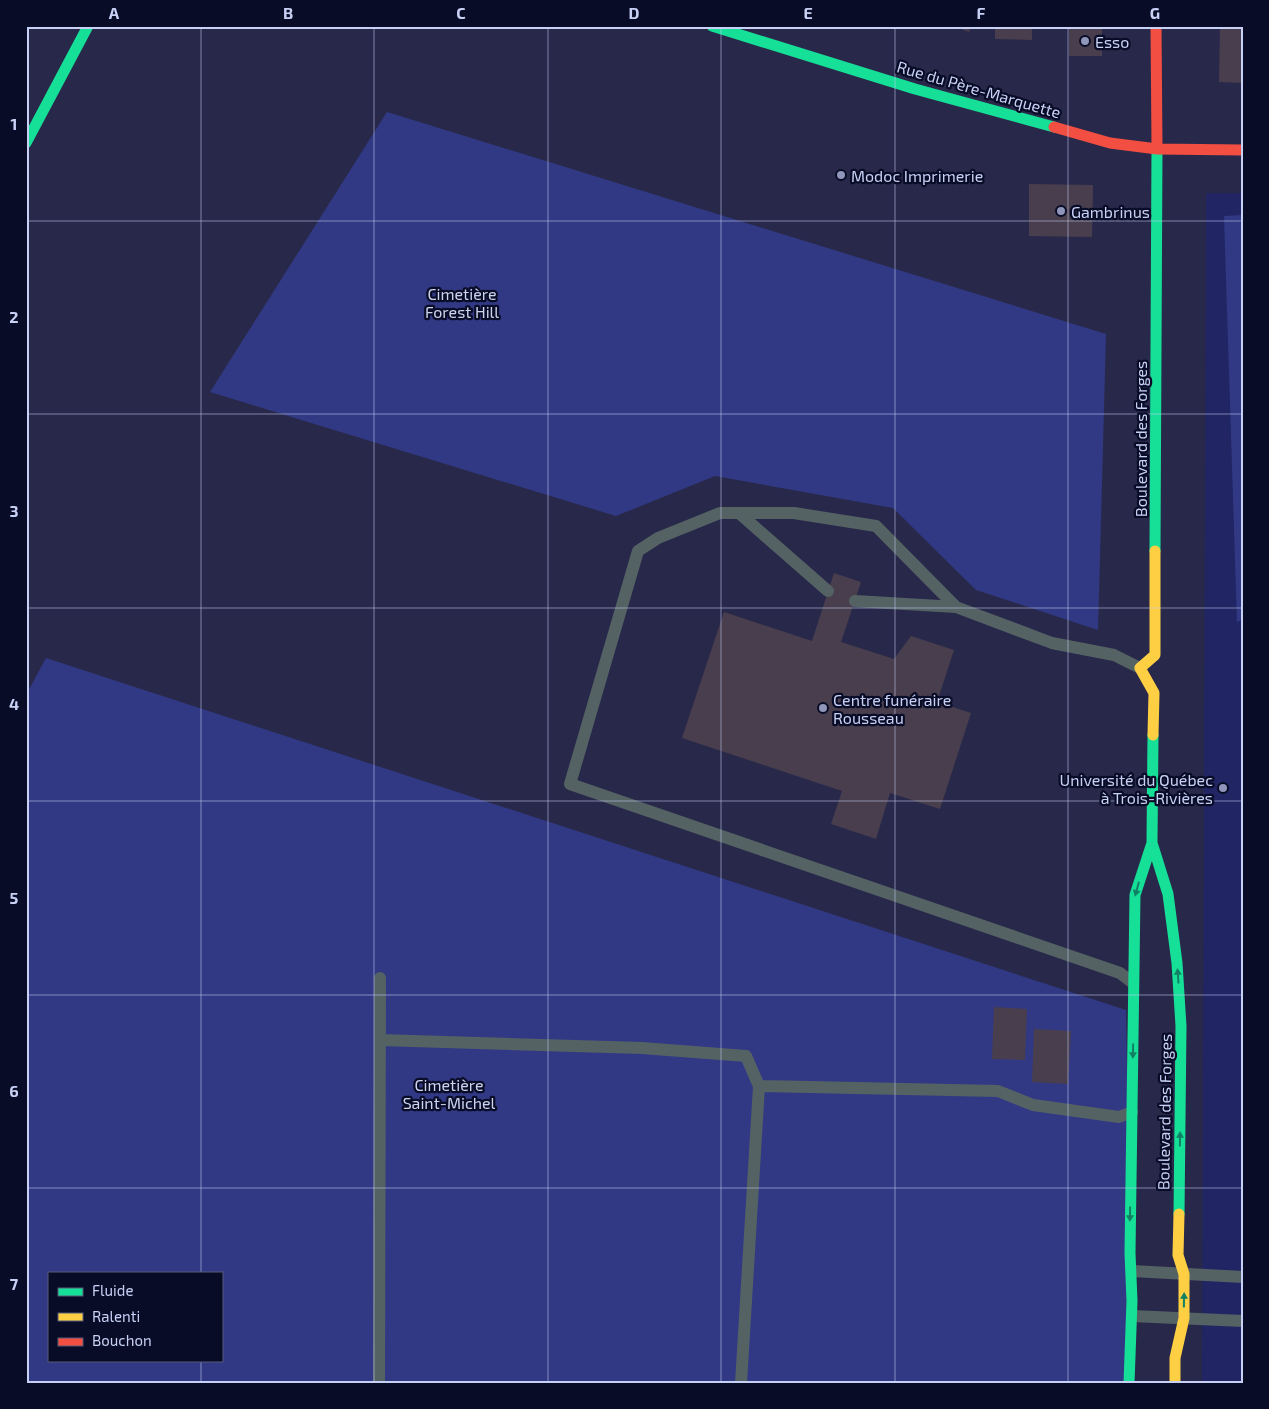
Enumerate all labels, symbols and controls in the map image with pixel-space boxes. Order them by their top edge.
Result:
text: A [109,3,120,22]
text: B [283,3,293,22]
text: C [456,3,466,22]
text: D [629,3,640,22]
text: E [803,3,813,22]
text: F [977,3,986,22]
text: G [1150,3,1160,22]
place label: Esso [1095,32,1129,51]
marker: Esso [1079,35,1091,47]
street label: Rue du Père-Marquette [895,56,1063,122]
text: 1 [11,114,17,133]
place label: Modoc Imprimerie [851,166,983,185]
marker: Modoc Imprimerie [835,169,847,181]
place label: Gambrinus [1071,202,1150,221]
marker: Gambrinus [1055,205,1067,217]
park label: Cimetière Forest Hill [425,284,499,321]
text: 2 [9,307,19,326]
street label: Boulevard des Forges [1131,361,1150,517]
text: 3 [9,501,19,520]
place label: Centre funéraire Rousseau [833,690,951,727]
text: 4 [9,694,19,713]
marker: Centre funéraire Rousseau [817,702,829,714]
place label: Université du Québec à Trois-Rivières [1060,770,1213,807]
marker: Université du Québec à Trois-Rivières [1217,782,1229,794]
one-way arrow [1133,882,1141,897]
text: 5 [10,888,19,907]
one-way arrow [1173,968,1181,984]
street label: Boulevard des Forges [1153,1034,1175,1190]
one-way arrow [1128,1044,1136,1060]
park label: Cimetière Saint-Michel [403,1075,496,1112]
text: 6 [9,1081,19,1100]
one-way arrow [1176,1130,1184,1146]
one-way arrow [1126,1206,1134,1222]
legend [48,1272,222,1362]
text: 7 [10,1274,19,1293]
text: Fluide [92,1281,133,1299]
one-way arrow [1180,1292,1188,1308]
text: Ralenti [92,1307,140,1325]
text: Bouchon [92,1331,152,1349]

